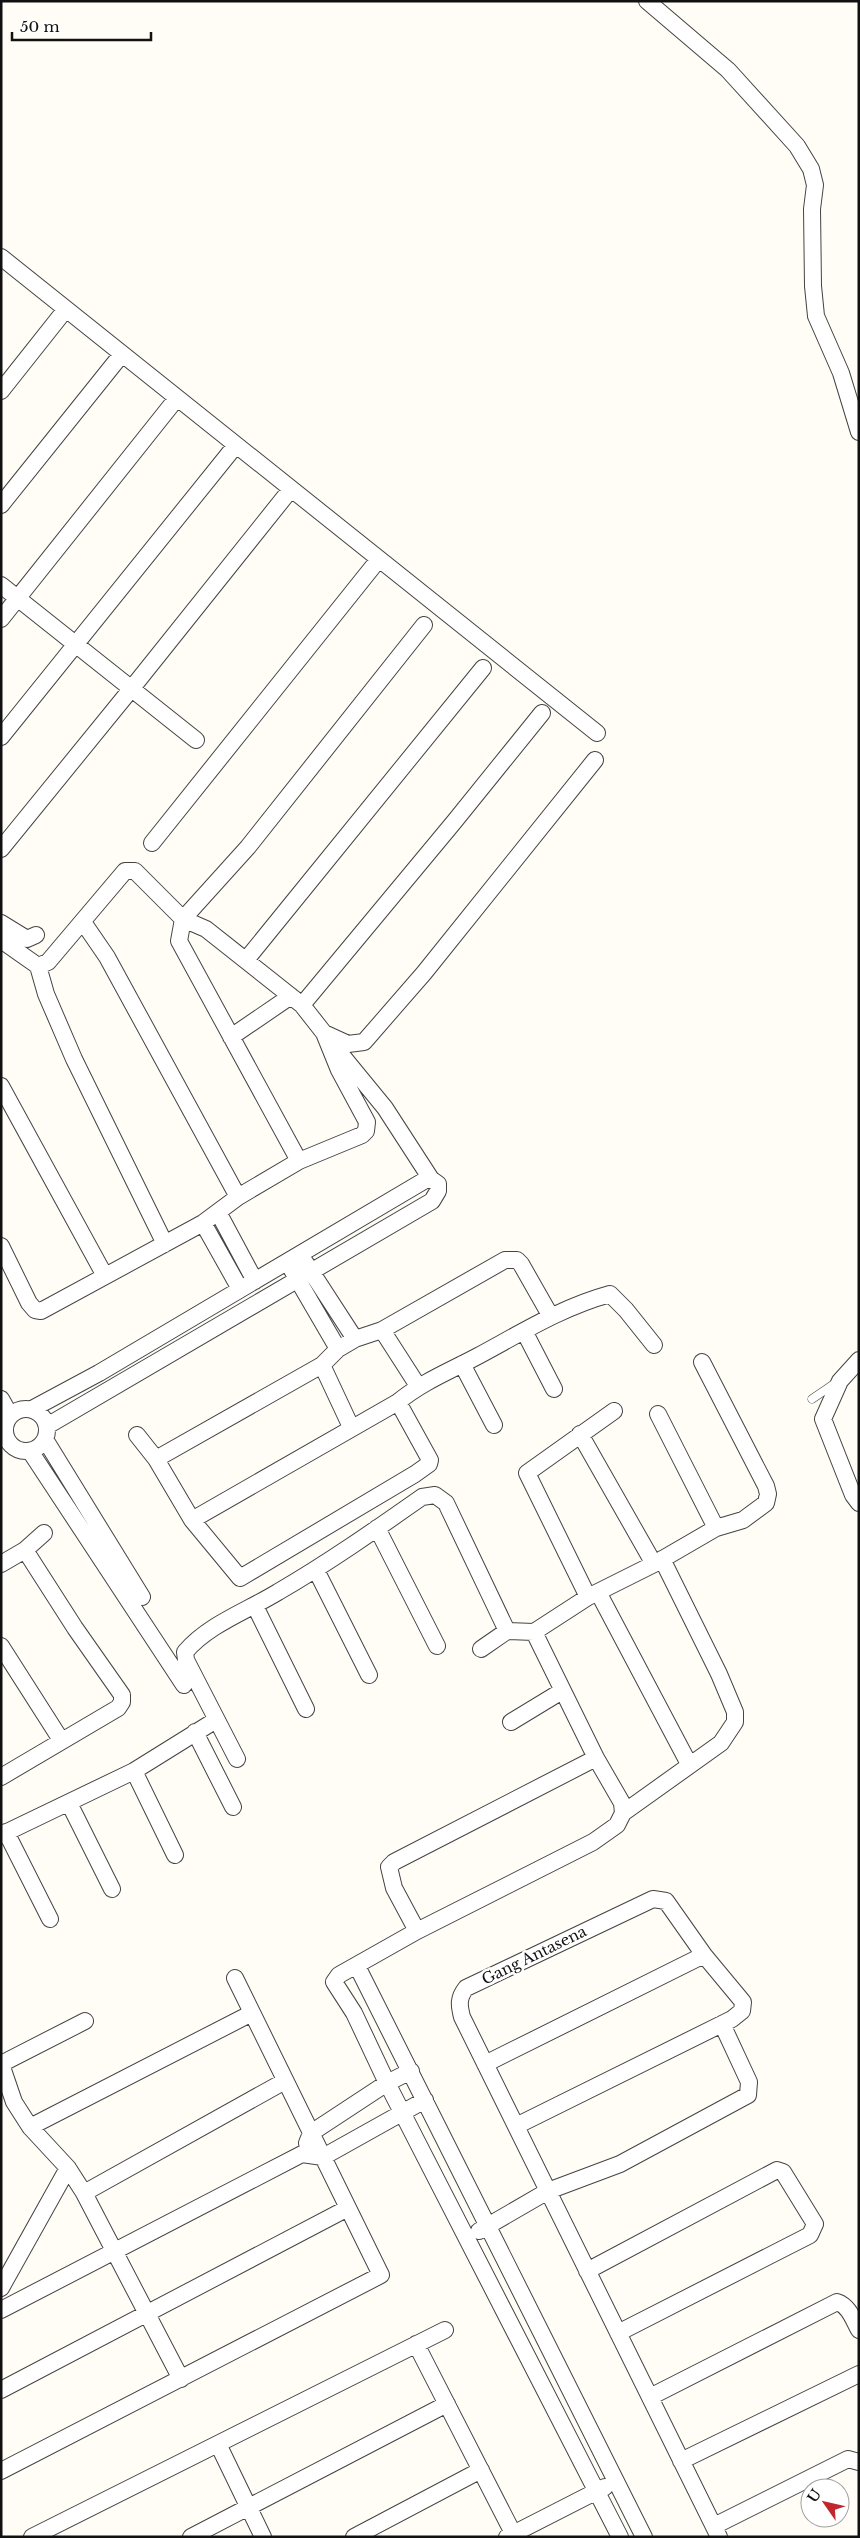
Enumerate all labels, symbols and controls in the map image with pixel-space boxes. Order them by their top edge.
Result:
scale bar [12,10,151,42]
text: 50 m [20,17,60,36]
street label: Gang Antasena [479,1921,590,1989]
north arrow [800,2478,850,2528]
text: U [803,2485,826,2506]

